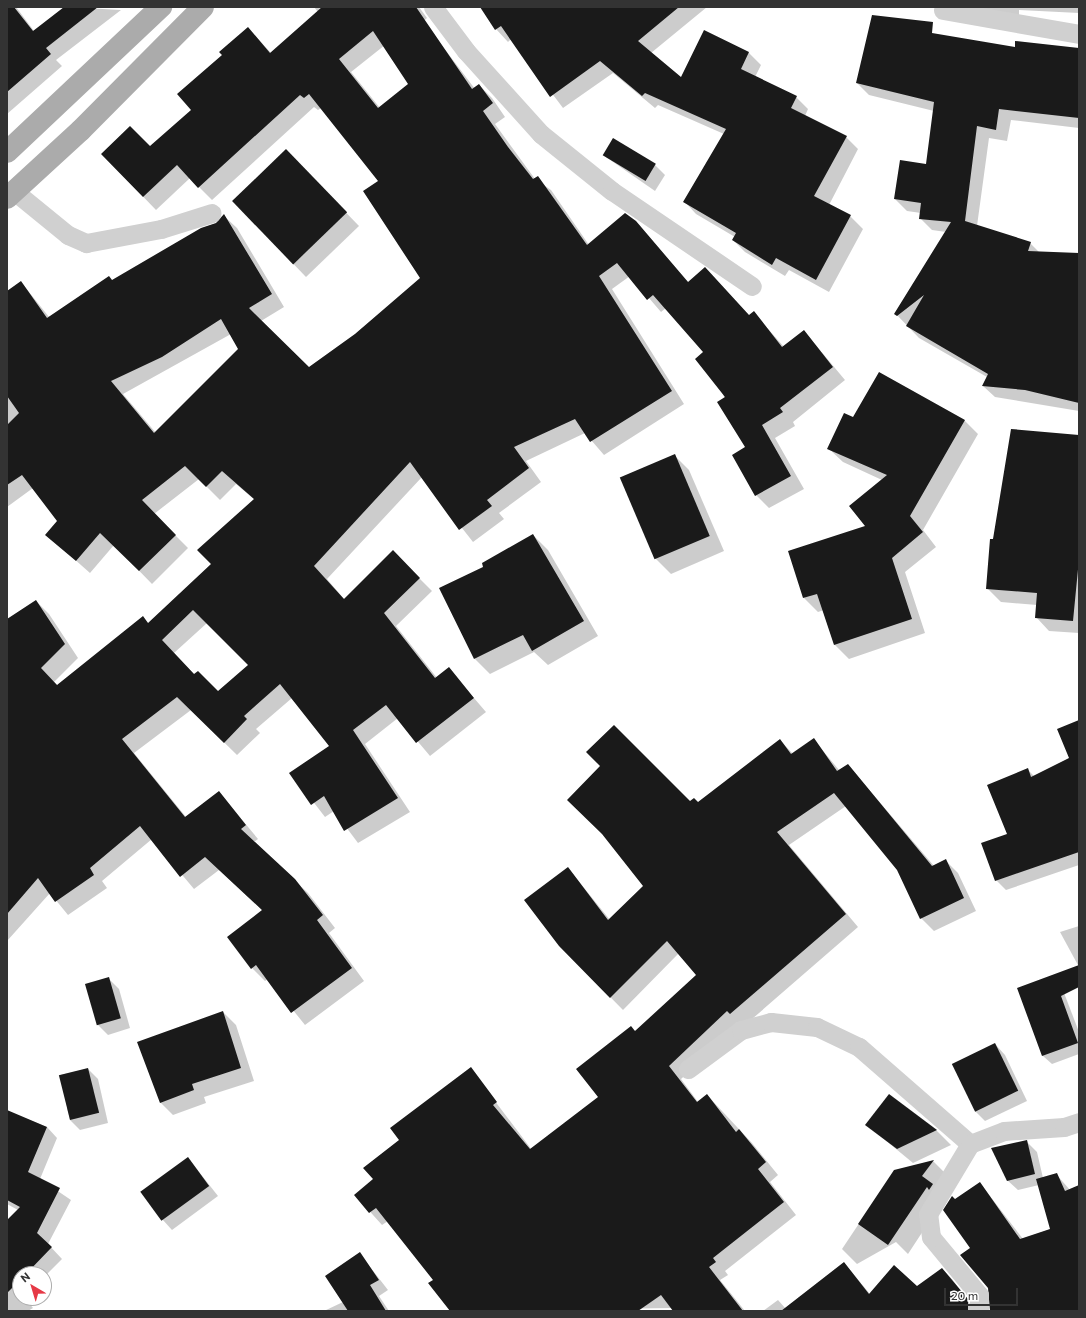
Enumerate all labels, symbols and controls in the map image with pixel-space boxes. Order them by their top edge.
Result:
north arrow [12,1266,52,1306]
text: N [18,1269,32,1285]
scale bar [946,1280,1020,1306]
text: 20 m [951,1288,978,1302]

